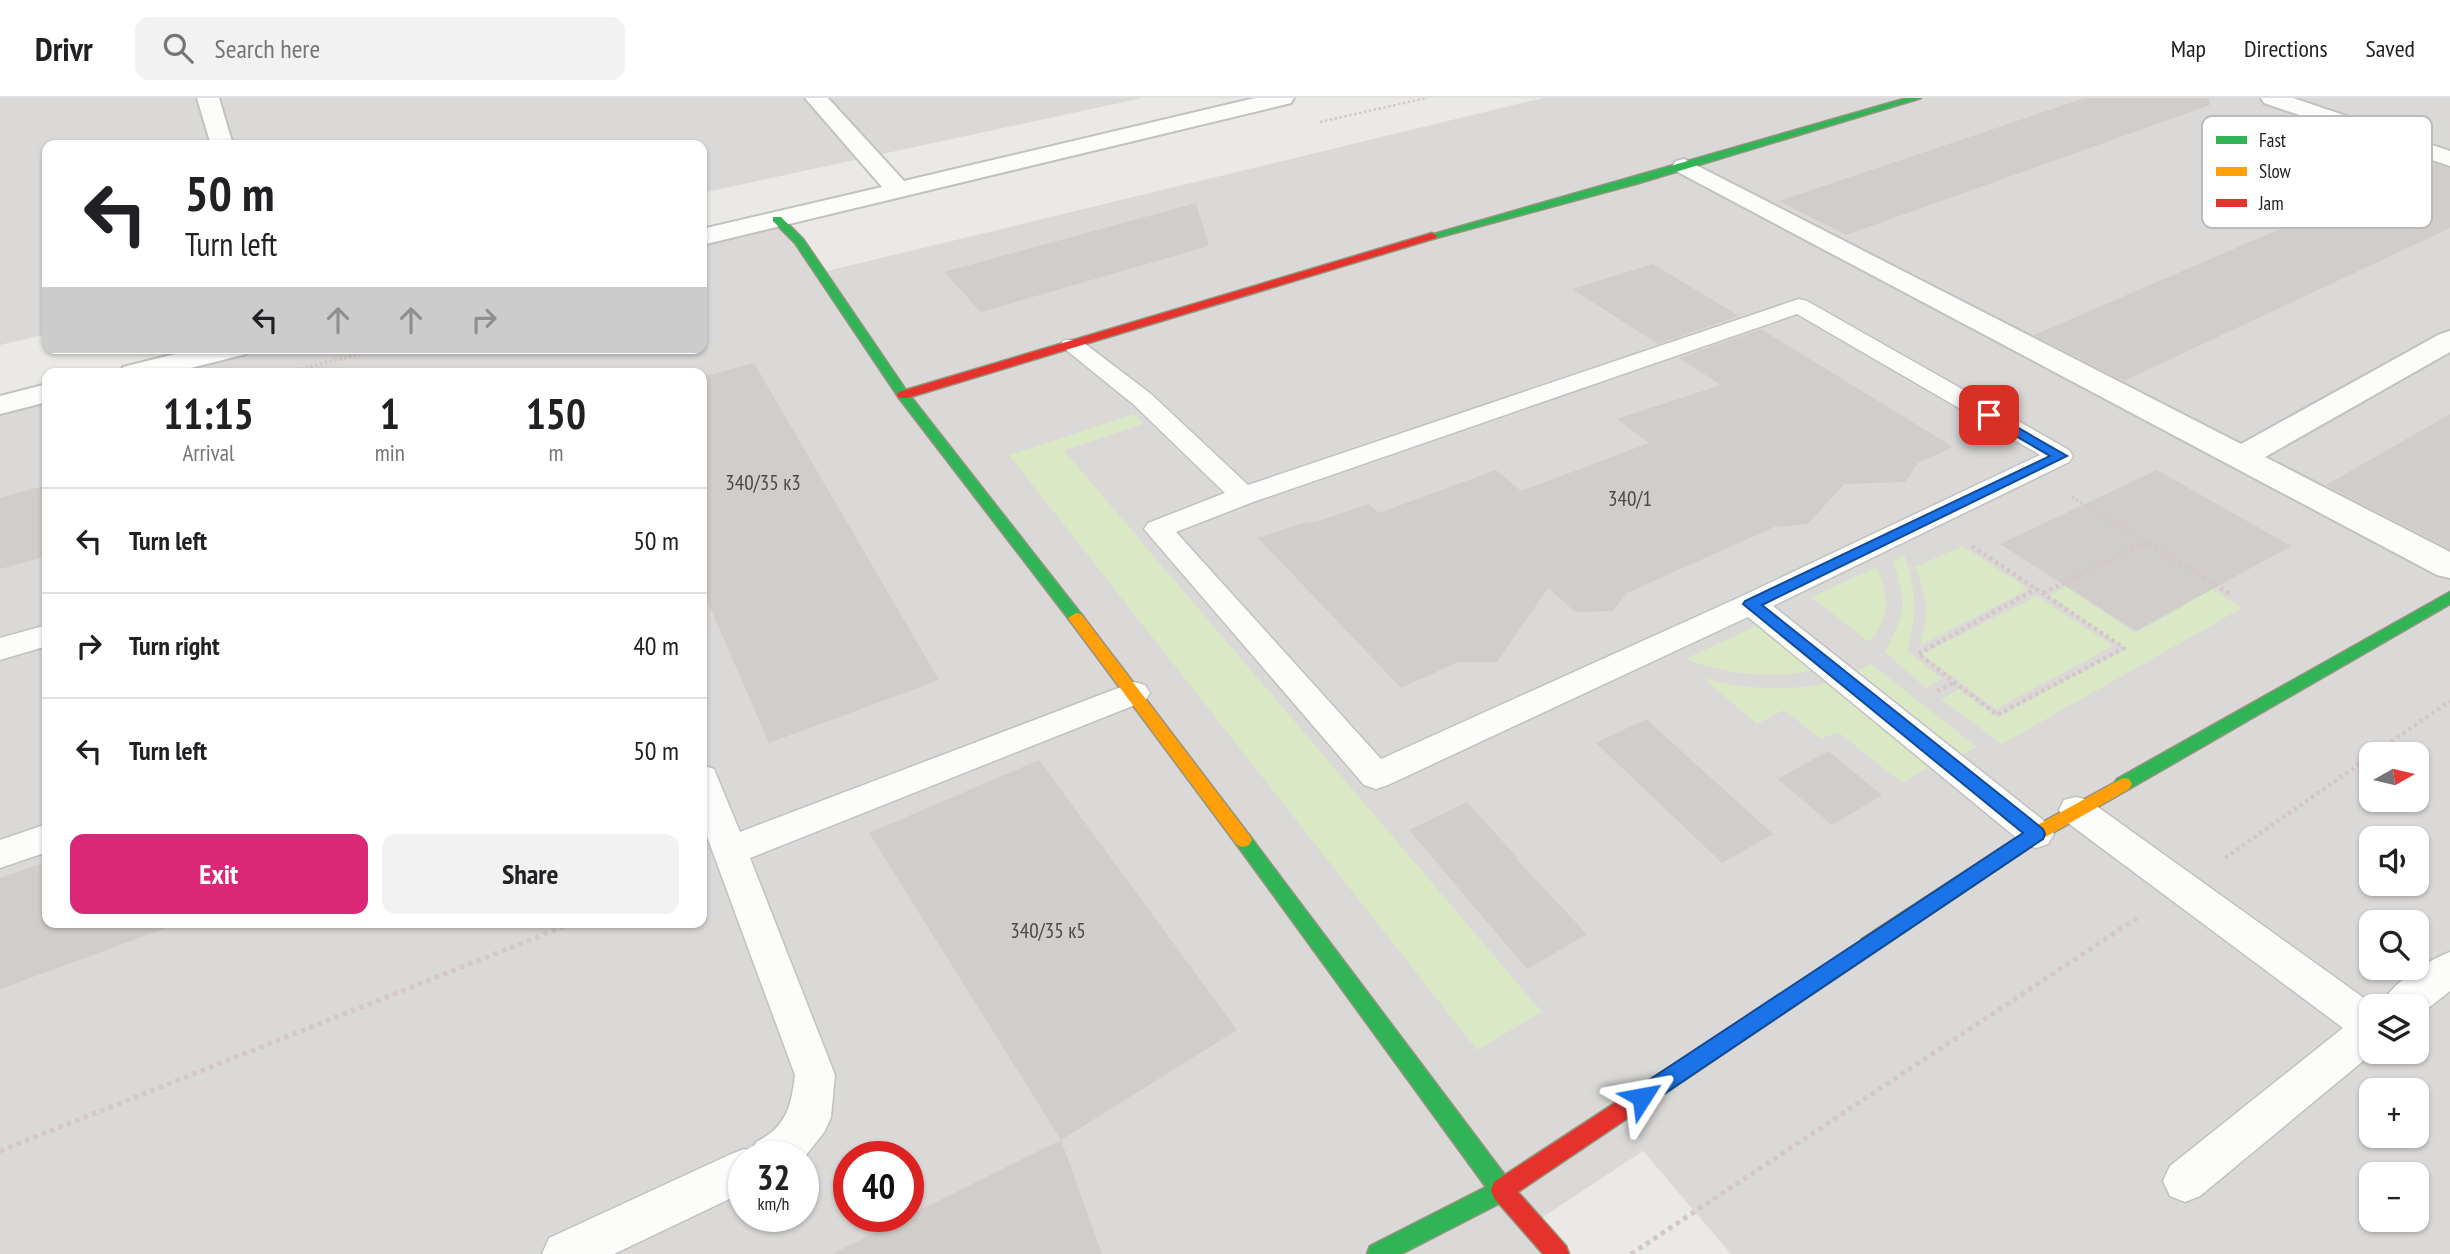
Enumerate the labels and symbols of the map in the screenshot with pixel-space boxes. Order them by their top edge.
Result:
legend [2202,116,2432,228]
text: Fast [2259,128,2287,152]
text: Slow [2259,159,2292,183]
text: Jam [2258,191,2284,215]
pin [1959,385,2019,445]
house number: 340/35 к3 [725,469,801,496]
house number: 340/1 [1608,485,1652,512]
north arrow [2359,742,2429,812]
house number: 340/35 к5 [1010,917,1086,944]
position arrow [1605,1060,1679,1134]
speed limit sign: 40 [833,1141,924,1232]

